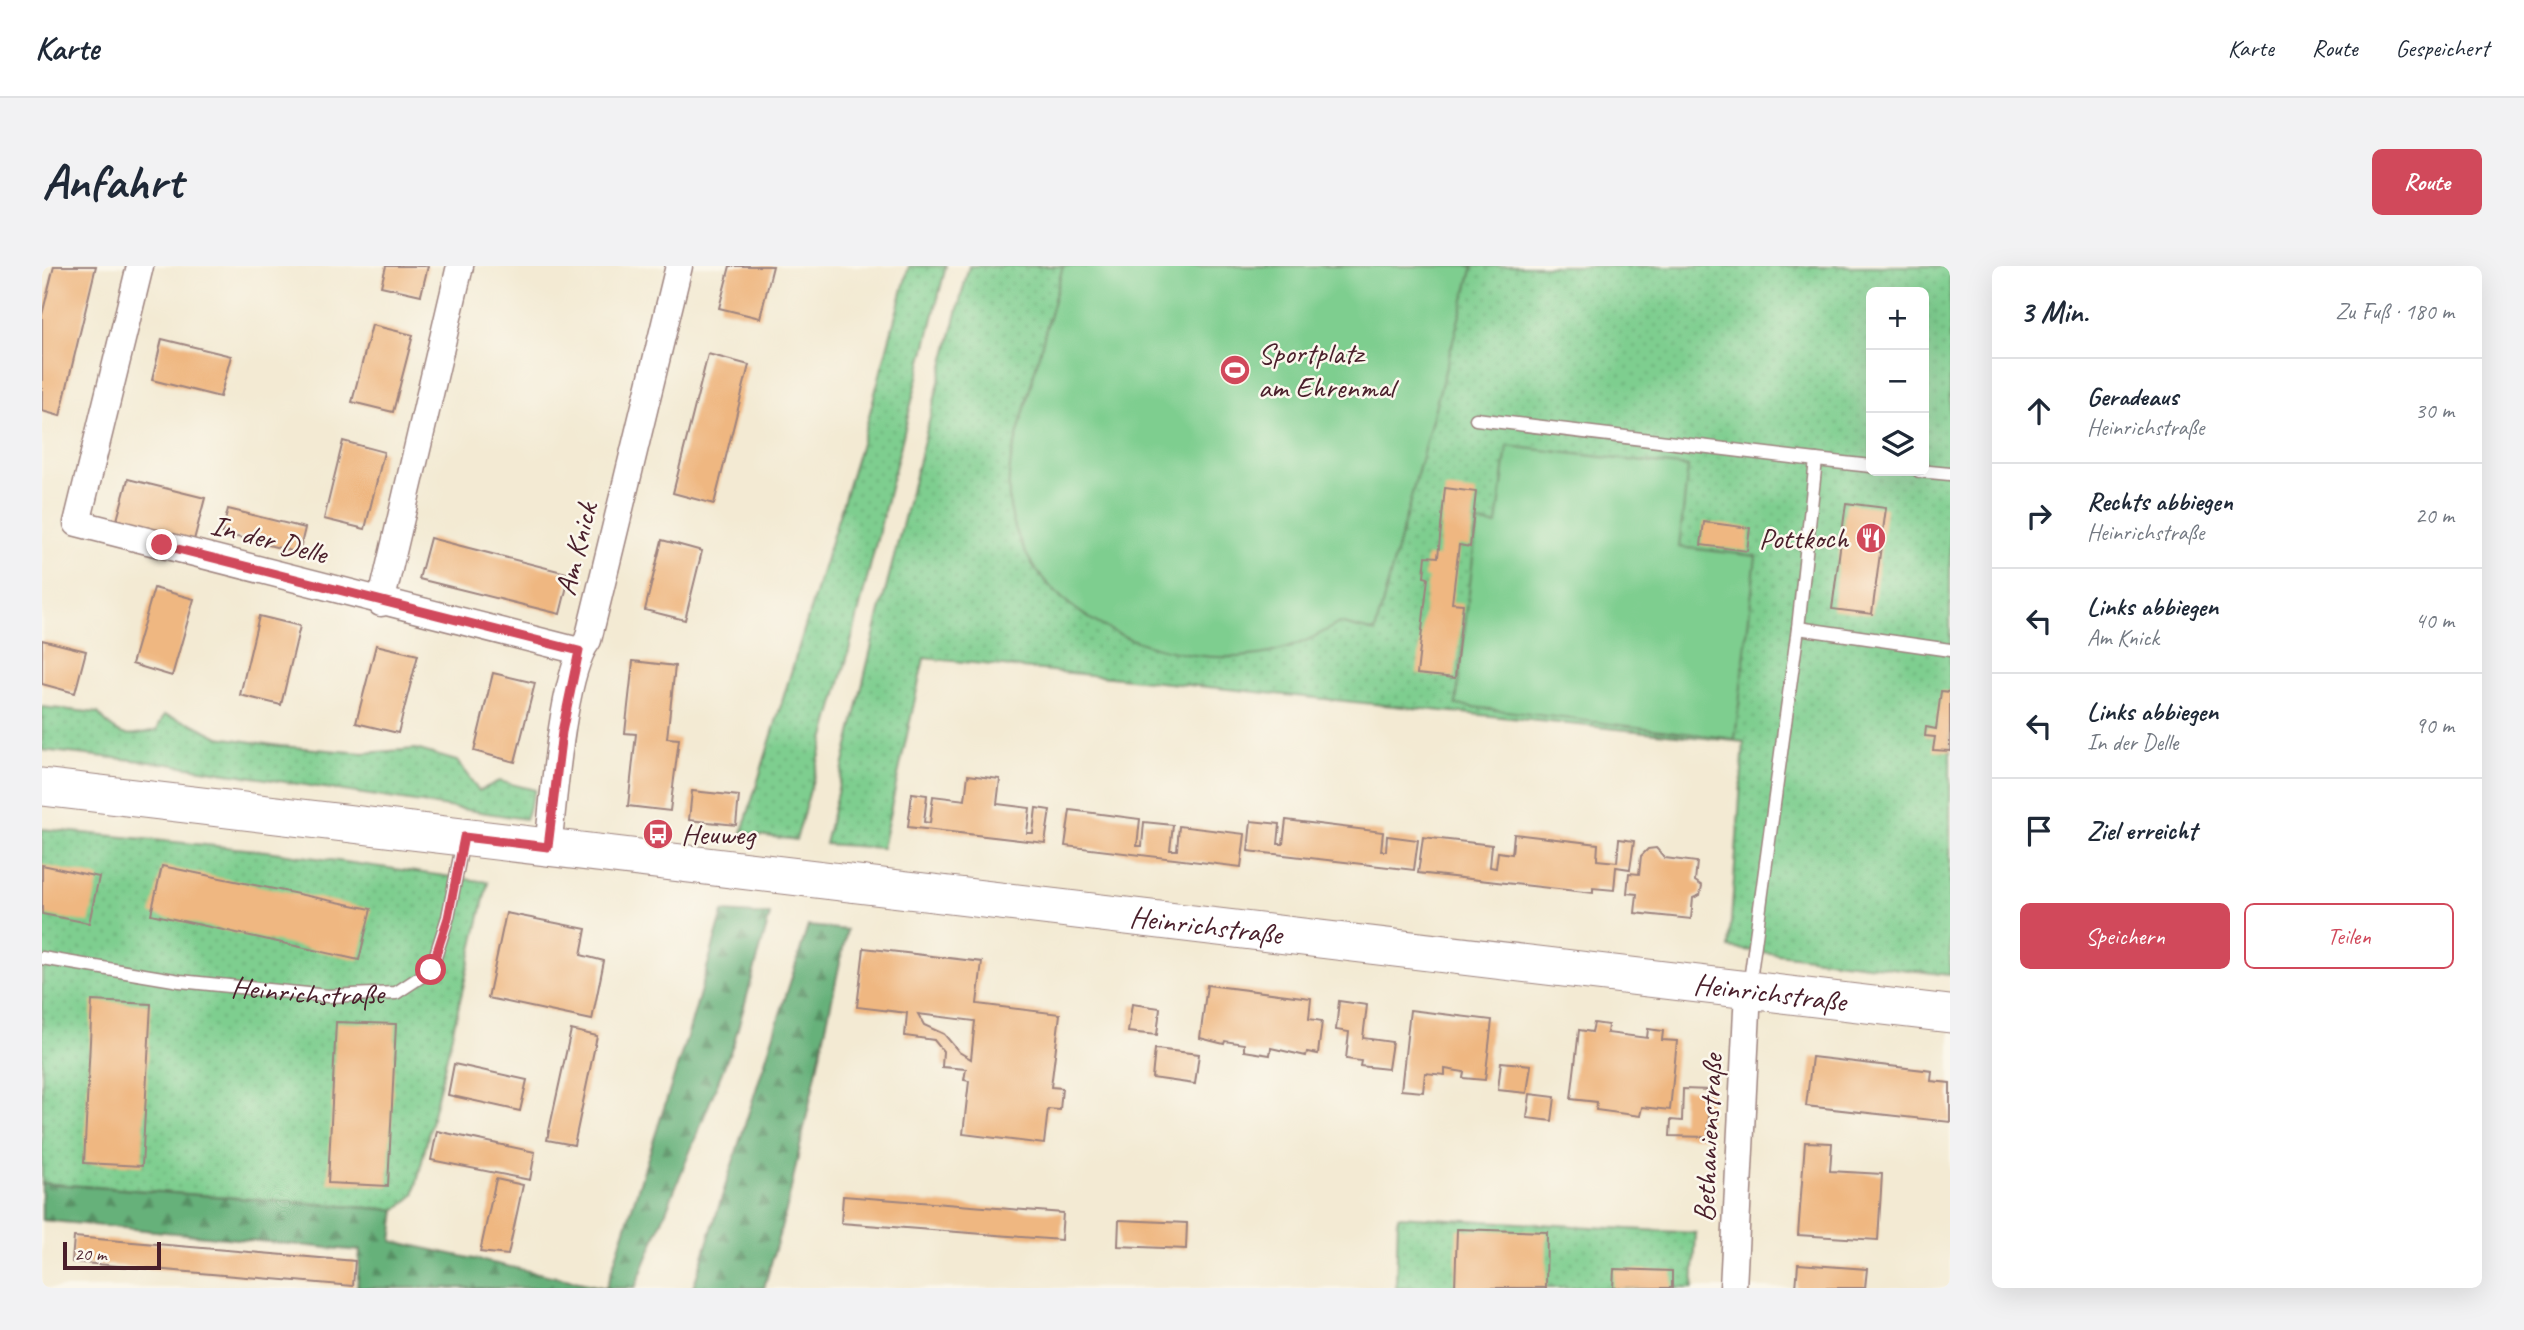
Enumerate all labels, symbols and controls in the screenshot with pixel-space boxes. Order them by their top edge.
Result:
text: Karte [35,27,99,69]
text: Karte [2228,33,2274,63]
text: Route [2312,33,2357,63]
text: Gespeichert [2395,33,2489,63]
button: Route [2372,149,2482,215]
text: Anfahrt [42,151,182,213]
map controls [1866,287,1929,476]
button: + [1866,287,1929,350]
text: 3 Min. [2020,293,2089,331]
text: Zu Fuß · 180 m [2335,297,2454,326]
place label: Sportplatz am Ehrenmal [1258,334,1399,406]
button: − [1866,350,1929,413]
sports icon: Sportplatz am Ehrenmal [1218,353,1252,387]
text: Geradeaus [2087,380,2178,413]
icon: ahead [2020,392,2058,430]
text: 30 m [2415,396,2454,425]
button: layers [1866,413,1929,476]
text: Heinrichstraße [2087,413,2204,442]
text: Rechts abbiegen [2087,485,2233,518]
street label: Am Knick [546,497,606,599]
icon: right [2020,497,2058,535]
text: 20 m [2415,501,2454,530]
street label: In der Delle [207,505,334,573]
text: Heinrichstraße [2087,518,2204,547]
place label: Pottkoch [1759,519,1849,557]
restaurant icon: Pottkoch [1854,521,1888,555]
route end [146,529,177,560]
text: Links abbiegen [2087,590,2218,623]
icon: left [2020,602,2058,640]
text: 40 m [2415,606,2454,635]
text: Am Knick [2087,623,2159,652]
text: Links abbiegen [2087,695,2218,728]
icon: left [2020,707,2058,745]
text: 90 m [2415,711,2454,740]
text: In der Delle [2087,728,2178,757]
icon: arrive [2020,812,2058,850]
text: Ziel erreicht [2087,814,2197,847]
place label: Heuweg [681,815,757,853]
bus stop icon: Heuweg [641,817,675,851]
street label: Heinrichstraße [1128,898,1286,954]
button: Speichern [2020,903,2230,969]
button: Teilen [2244,903,2454,969]
route start [415,954,446,985]
street label: Heinrichstraße [1692,965,1850,1021]
street label: Heinrichstraße [229,967,387,1015]
street label: Bethanienstraße [1685,1051,1731,1223]
scale bar [63,1239,161,1271]
text: 20 m [74,1242,106,1266]

